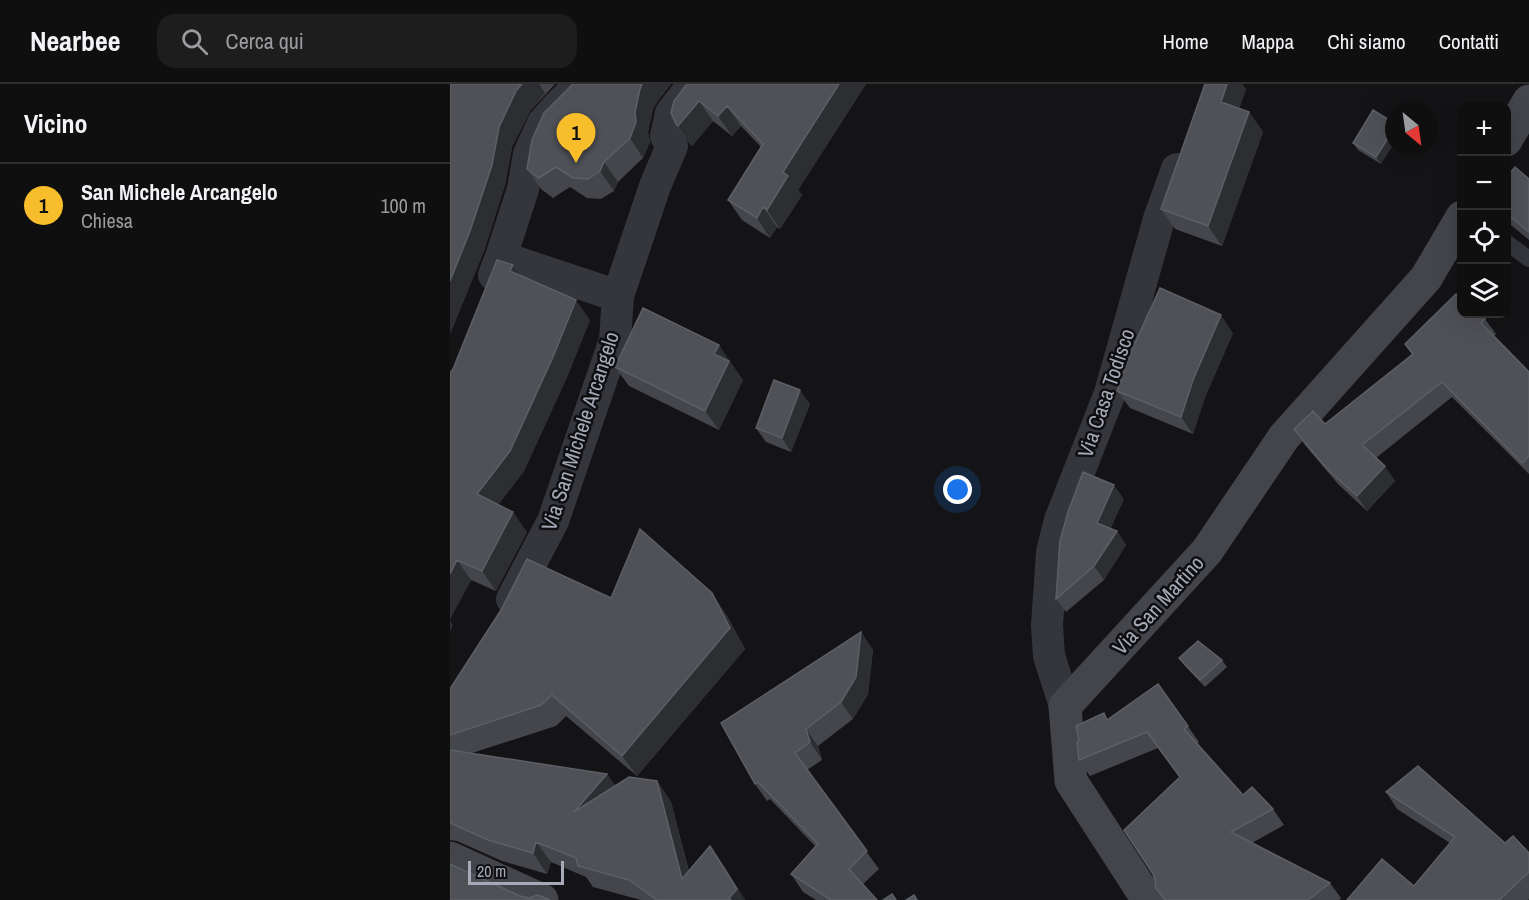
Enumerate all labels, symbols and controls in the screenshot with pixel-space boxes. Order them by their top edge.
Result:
search box [157,14,577,68]
text: Nearbee [30,22,121,60]
icon: search [178,25,211,58]
text: Cerca qui [226,26,304,56]
text: Home [1163,27,1209,56]
text: Mappa [1242,27,1294,56]
text: Chi siamo [1327,27,1406,56]
text: Contatti [1439,27,1499,56]
north arrow [1385,102,1439,156]
map controls [1457,102,1511,318]
button: + [1457,102,1511,156]
text: Vicino [24,106,88,141]
pin: 1 [556,113,596,163]
button: − [1457,156,1511,210]
text: San Michele Arcangelo [81,177,278,207]
text: 1 [39,192,48,219]
text: 100 m [380,192,426,219]
text: Chiesa [81,207,133,234]
button: locate [1457,210,1511,264]
button: layers [1457,264,1511,318]
street label: Via Casa Todisco [1070,325,1142,461]
street label: Via San Michele Arcangelo [534,328,626,534]
your location [943,475,972,504]
street label: Via San Martino [1106,549,1210,661]
scale bar [468,858,564,886]
text: 20 m [477,860,506,882]

